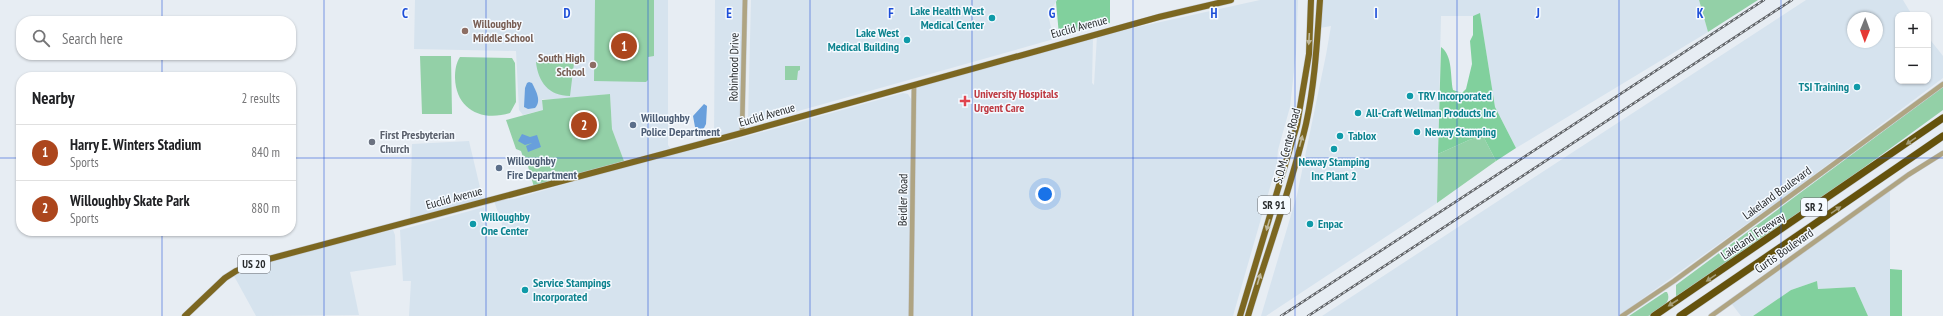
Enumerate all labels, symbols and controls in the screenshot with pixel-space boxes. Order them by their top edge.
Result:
place label: Lake Health West Medical Center [910,3,984,32]
text: C [402,5,408,22]
text: D [564,5,571,22]
text: E [726,5,732,22]
text: F [888,5,894,22]
text: G [1049,5,1056,22]
text: H [1211,5,1218,22]
text: I [1374,5,1378,22]
text: J [1535,5,1540,22]
text: K [1697,5,1704,22]
street label: Euclid Avenue [1049,12,1109,41]
north arrow [1847,12,1883,48]
map controls [1895,12,1931,84]
button: + [1895,12,1931,48]
marker: Lake Health West Medical Center [987,13,997,23]
search box [16,16,296,60]
place label: Willoughby Middle School [472,16,533,45]
place label: Lake West Medical Building [828,25,900,54]
marker: Willoughby Middle School [460,26,470,36]
icon: search [30,27,52,49]
text: Search here [62,29,123,48]
pin: 1 [611,31,637,61]
street label: Robinhood Drive [725,32,742,101]
one-way arrow [1306,33,1313,45]
marker: Lake West Medical Building [902,35,912,45]
button: − [1895,48,1931,84]
place label: South High School [538,50,585,79]
marker: South High School [588,60,598,70]
place label: TSI Training [1798,79,1849,94]
marker: TSI Training [1852,82,1862,92]
place label: University Hospitals Urgent Care [974,86,1058,115]
text: Nearby [32,87,75,109]
place label: TRV Incorporated [1418,88,1492,103]
text: 2 results [241,90,280,107]
marker: TRV Incorporated [1405,91,1415,101]
marker: University Hospitals Urgent Care [959,95,971,107]
street label: Euclid Avenue [737,99,797,130]
place label: All-Craft Wellman Products Inc [1365,105,1497,120]
street label: S.O.M. Center Road [1270,107,1303,185]
marker: All-Craft Wellman Products Inc [1353,108,1363,118]
pin: 2 [571,110,597,140]
place label: Willoughby Police Department [640,110,721,139]
marker: Willoughby Police Department [628,120,638,130]
place label: Neway Stamping [1425,124,1496,139]
place label: First Presbyterian Church [380,127,455,156]
marker: Neway Stamping [1412,127,1422,137]
place label: Tablox [1348,128,1377,143]
marker: Tablox [1335,131,1345,141]
text: Harry E. Winters Stadium [70,135,201,154]
one-way arrow [1298,135,1304,147]
marker: First Presbyterian Church [367,137,377,147]
one-way arrow [1906,137,1917,145]
text: 1 [42,144,48,161]
text: 840 m [251,144,280,161]
marker: Neway Stamping Inc Plant 2 [1329,144,1339,154]
place label: Willoughby Fire Department [506,153,578,182]
text: Sports [70,154,99,171]
place label: Neway Stamping Inc Plant 2 [1298,154,1370,183]
marker: Willoughby Fire Department [494,163,504,173]
street label: Lakeland Boulevard [1739,163,1814,223]
street label: Beidler Road [895,174,910,226]
street label: Euclid Avenue [424,183,484,212]
your location [1035,184,1055,204]
text: Willoughby Skate Park [70,191,190,210]
road number: SR 91 [1258,196,1290,214]
road number: SR 2 [1801,198,1827,216]
text: 2 [42,200,48,217]
text: 880 m [251,200,280,217]
one-way arrow [1831,206,1841,214]
street label: Lakeland Freeway [1718,208,1788,263]
place label: Willoughby One Center [480,209,530,238]
text: Sports [70,210,99,227]
place label: Enpac [1318,216,1344,231]
marker: Willoughby One Center [468,219,478,229]
one-way arrow [1265,219,1271,231]
marker: Enpac [1305,219,1315,229]
street label: Curtis Boulevard [1751,225,1816,276]
road number: US 20 [238,255,270,273]
one-way arrow [1256,272,1262,284]
one-way arrow [1706,274,1717,282]
place label: Service Stampings Incorporated [533,275,611,304]
marker: Service Stampings Incorporated [520,285,530,295]
one-way arrow [1667,300,1679,307]

